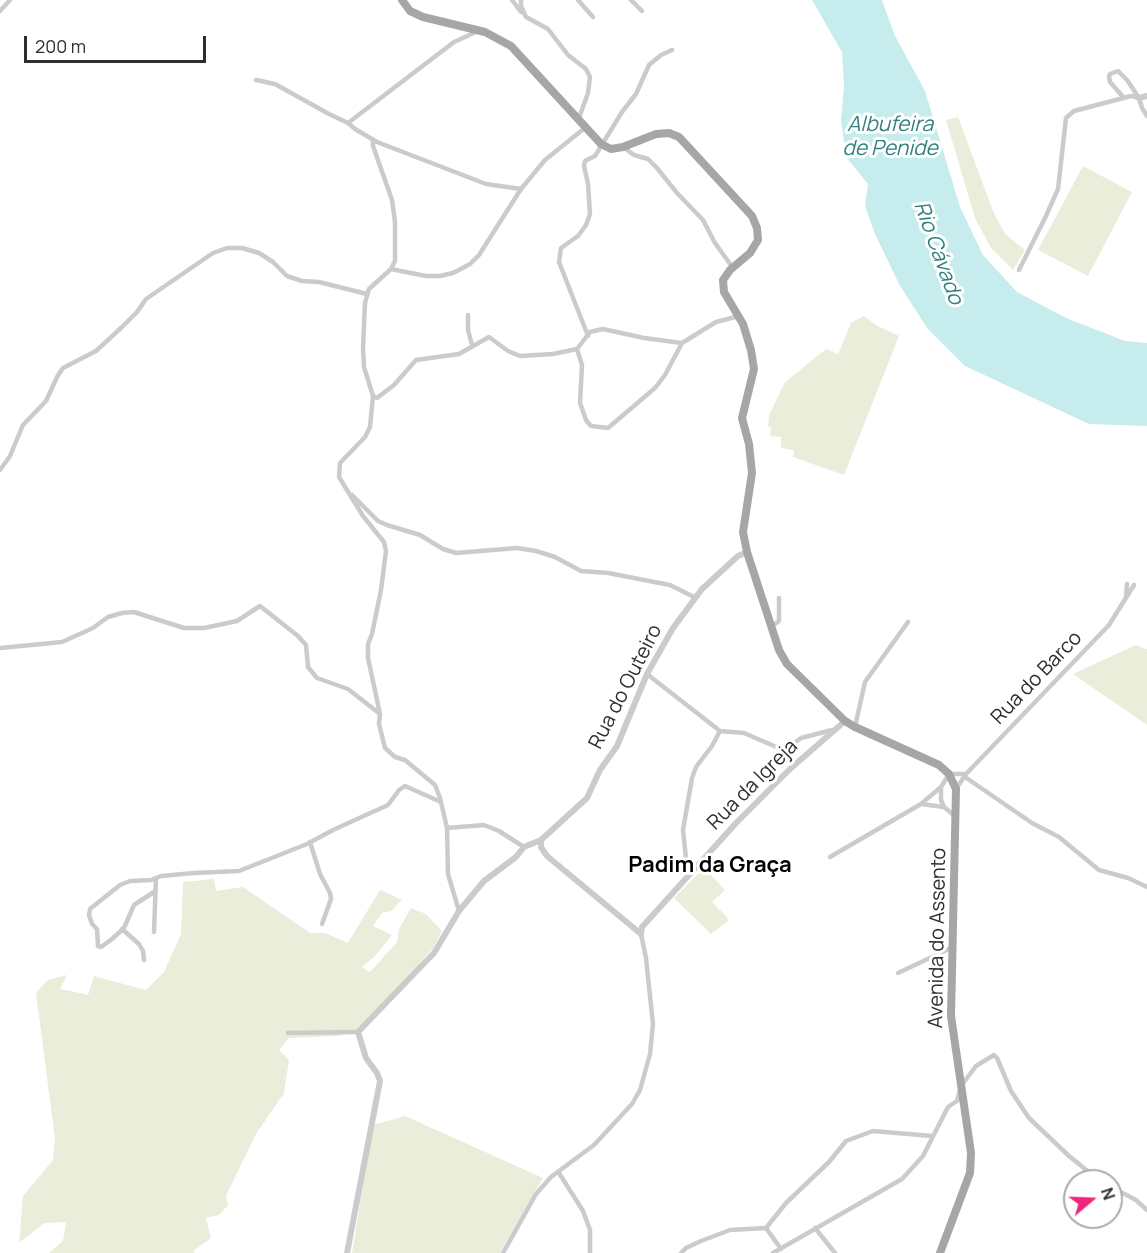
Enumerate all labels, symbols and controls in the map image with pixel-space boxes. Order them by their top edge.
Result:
scale bar [27,24,208,62]
text: 200 m [35,34,86,58]
water label: Albufeira de Penide [842,112,938,162]
water label: Rio Cávado [908,198,968,308]
street label: Rua do Outeiro [584,621,668,753]
street label: Rua do Barco [987,626,1087,730]
street label: Rua da Igreja [703,735,803,835]
street label: Avenida do Assento [924,848,952,1028]
district label: Padim da Graça [628,853,792,879]
north arrow [1063,1169,1123,1229]
text: N [1096,1185,1120,1203]

